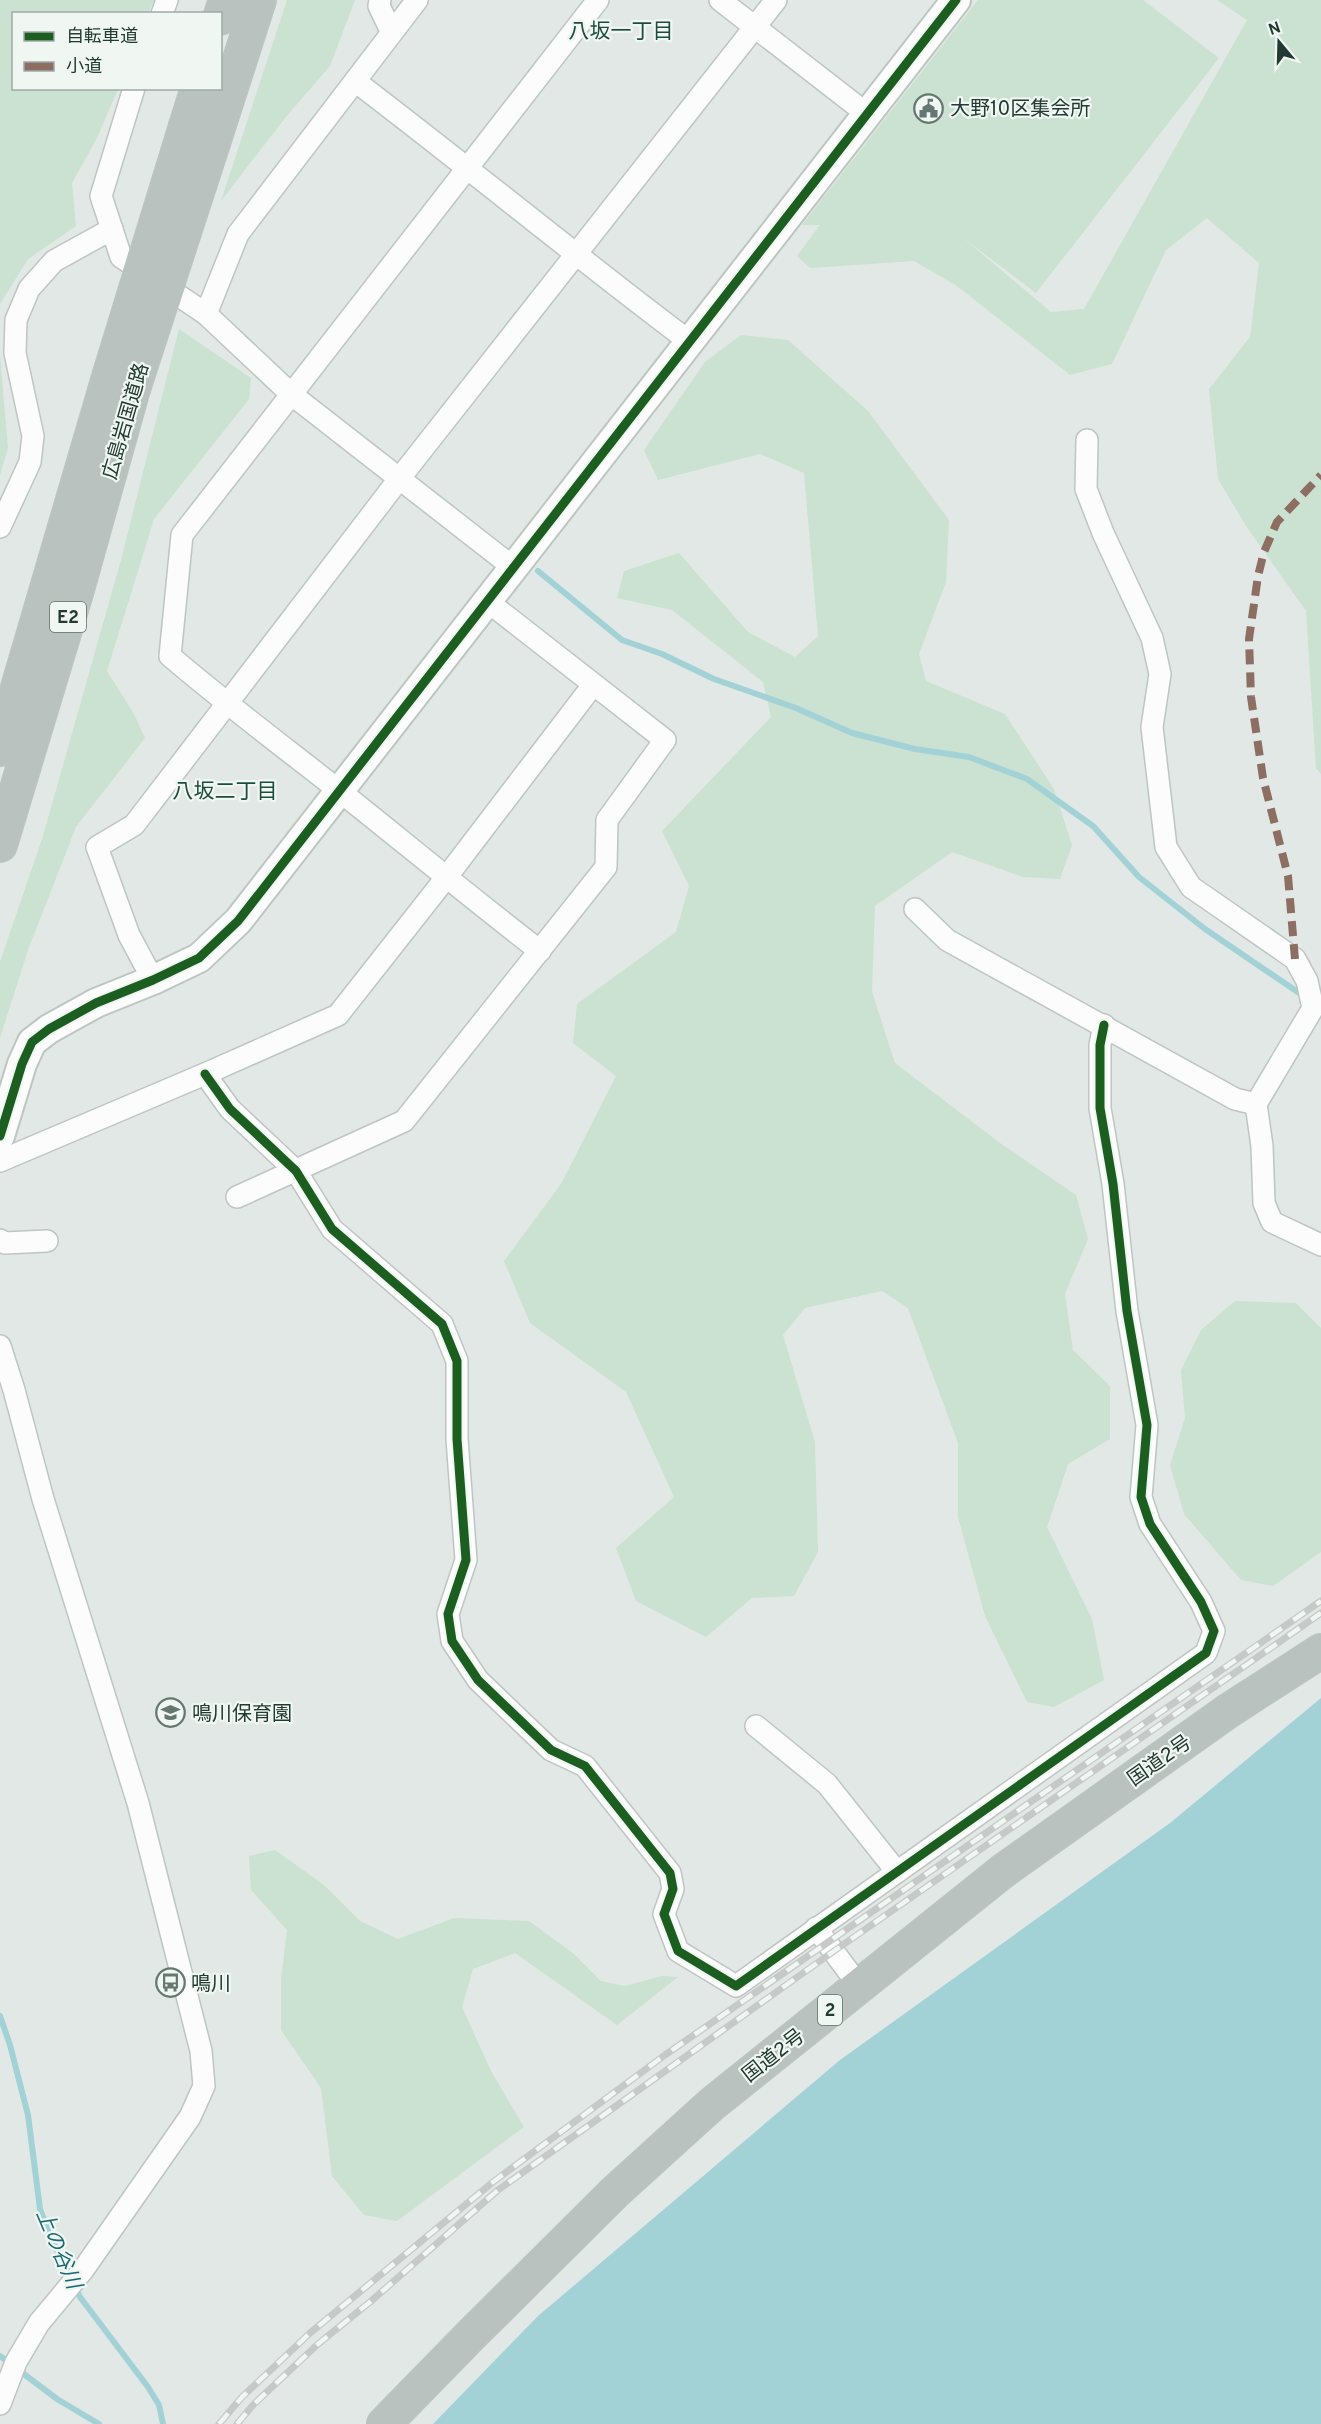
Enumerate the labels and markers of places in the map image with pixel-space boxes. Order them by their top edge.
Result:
public building icon: 大野10区集会所 [913,92,945,124]
place label: 大野10区集会所 [950,97,1090,123]
school or university icon: 鳴川保育園 [155,1697,187,1729]
place label: 鳴川保育園 [192,1702,292,1728]
bus stop icon: 鳴川 [154,1967,186,1999]
place label: 鳴川 [191,1972,231,1998]

